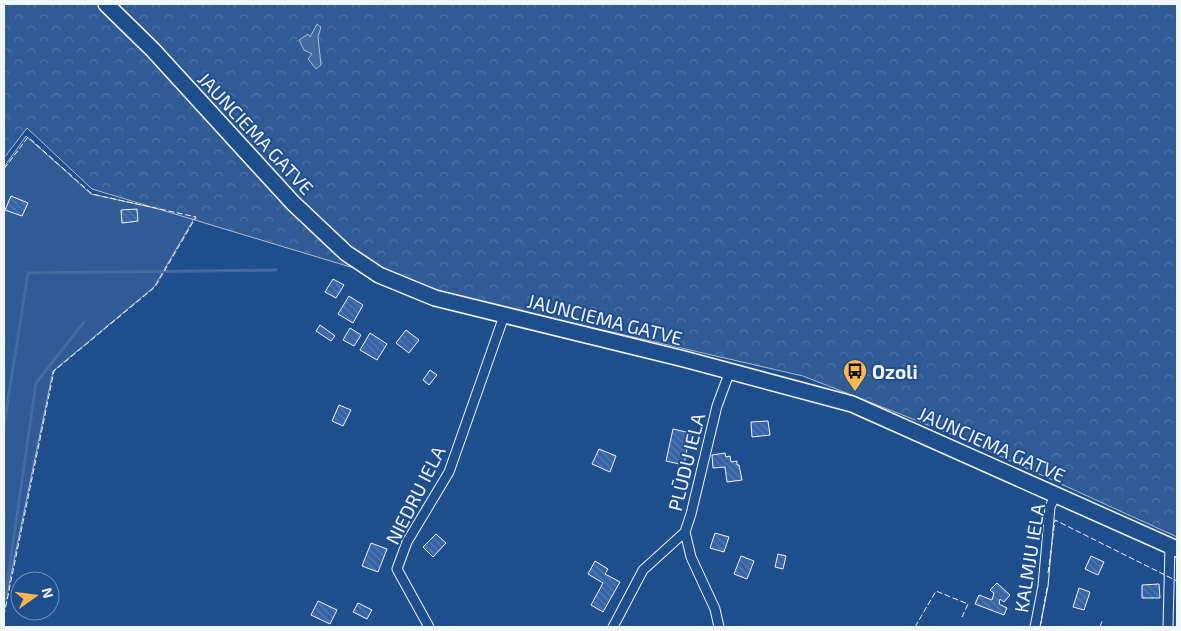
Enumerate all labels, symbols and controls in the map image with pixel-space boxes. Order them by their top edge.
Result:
street label: JAUNCIEMA GATVE [193,67,319,199]
street label: JAUNCIEMA GATVE [525,289,685,349]
bus stop icon: Ozoli [842,358,868,392]
place label: Ozoli [872,360,918,383]
street label: JAUNCIEMA GATVE [915,401,1069,487]
street label: PLŪDU IELA [663,411,709,513]
street label: NIEDRU IELA [380,442,450,548]
street label: KALMJU IELA [1009,502,1049,614]
north arrow [10,571,60,621]
text: N [39,586,58,600]

